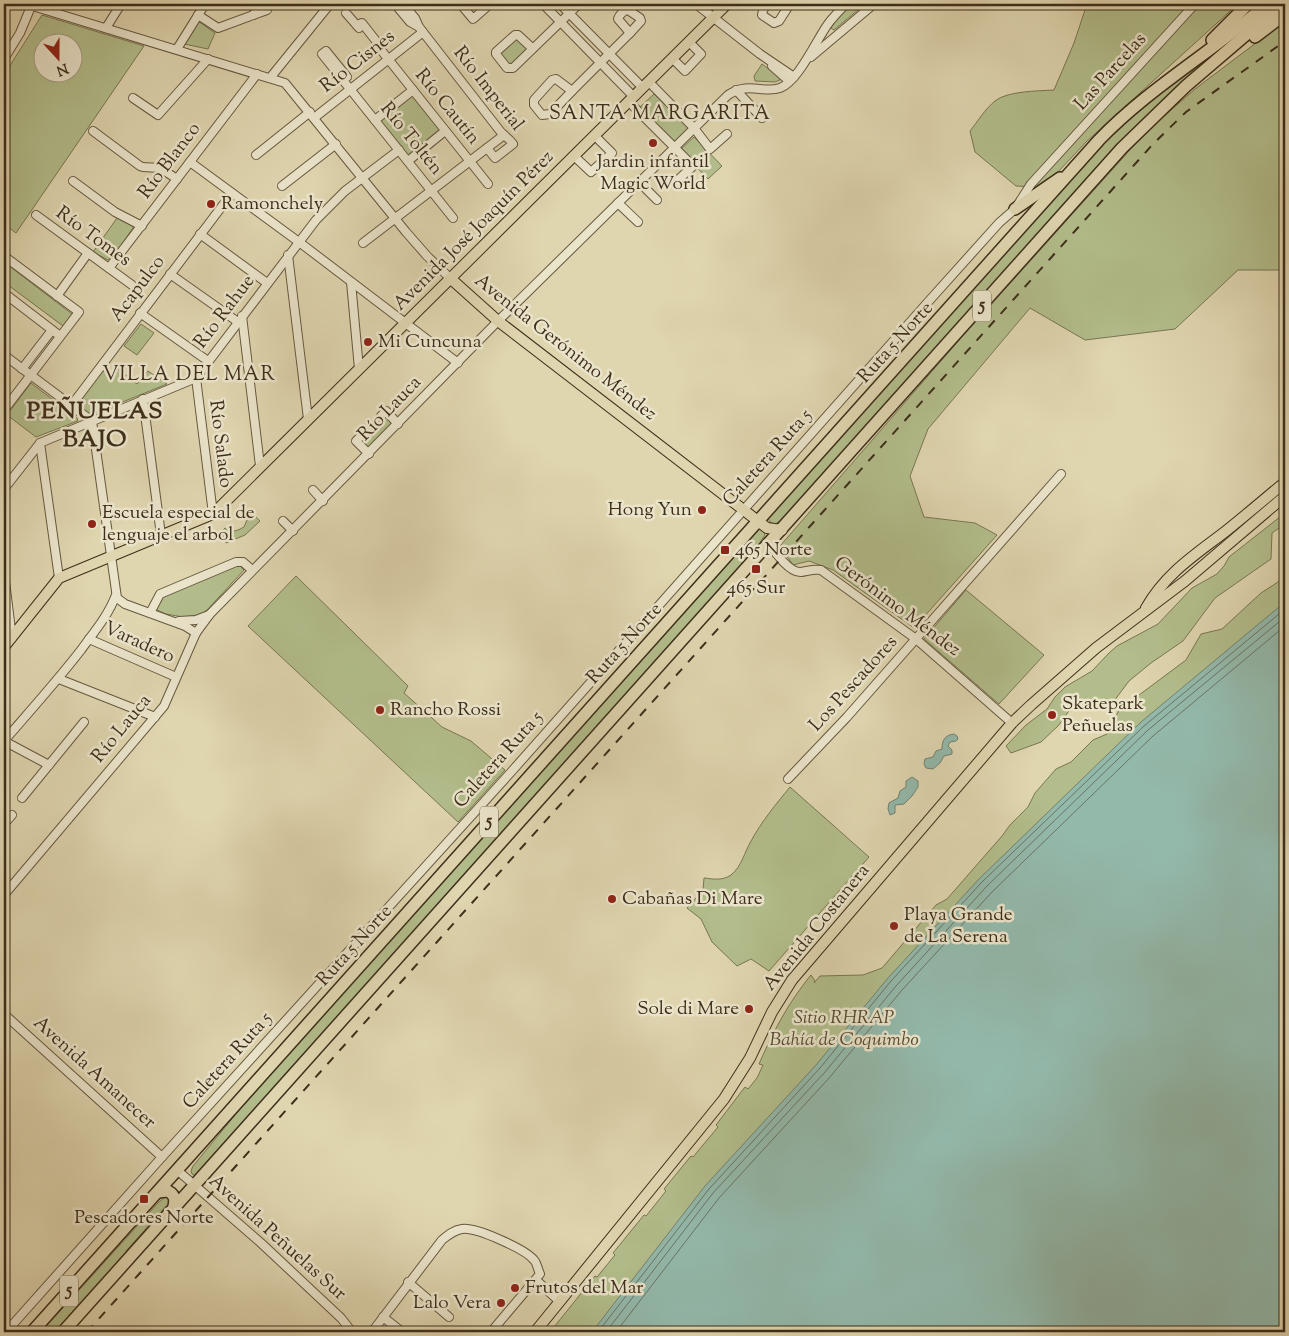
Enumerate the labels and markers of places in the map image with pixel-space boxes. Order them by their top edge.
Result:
marker: Jardin infantil Magic World [647,137,659,149]
place label: Jardin infantil Magic World [596,149,709,198]
place label: Ramonchely [221,191,324,218]
marker: Ramonchely [205,198,217,210]
place label: Mi Cuncuna [378,329,482,356]
marker: Mi Cuncuna [362,336,374,348]
place label: Hong Yun [608,497,692,524]
place label: Escuela especial de lenguaje el arbol [102,500,255,549]
marker: Hong Yun [696,504,708,516]
marker: Escuela especial de lenguaje el arbol [86,518,98,530]
place label: 465 Norte [735,537,812,564]
marker: 465 Norte [719,544,731,556]
marker: 465 Sur [750,563,762,575]
place label: 465 Sur [727,575,785,602]
place label: Skatepark Peñuelas [1062,691,1145,740]
place label: Rancho Rossi [390,697,501,724]
marker: Rancho Rossi [374,704,386,716]
marker: Skatepark Peñuelas [1046,709,1058,721]
place label: Cabañas Di Mare [622,886,763,913]
marker: Cabañas Di Mare [606,893,618,905]
place label: Playa Grande de La Serena [904,902,1013,951]
marker: Playa Grande de La Serena [888,920,900,932]
place label: Sole di Mare [637,996,739,1023]
marker: Sole di Mare [743,1003,755,1015]
marker: Pescadores Norte [138,1193,150,1205]
place label: Pescadores Norte [74,1205,214,1232]
place label: Frutos del Mar [525,1275,643,1302]
marker: Frutos del Mar [509,1282,521,1294]
place label: Lalo Vera [413,1290,491,1317]
marker: Lalo Vera [495,1297,507,1309]

